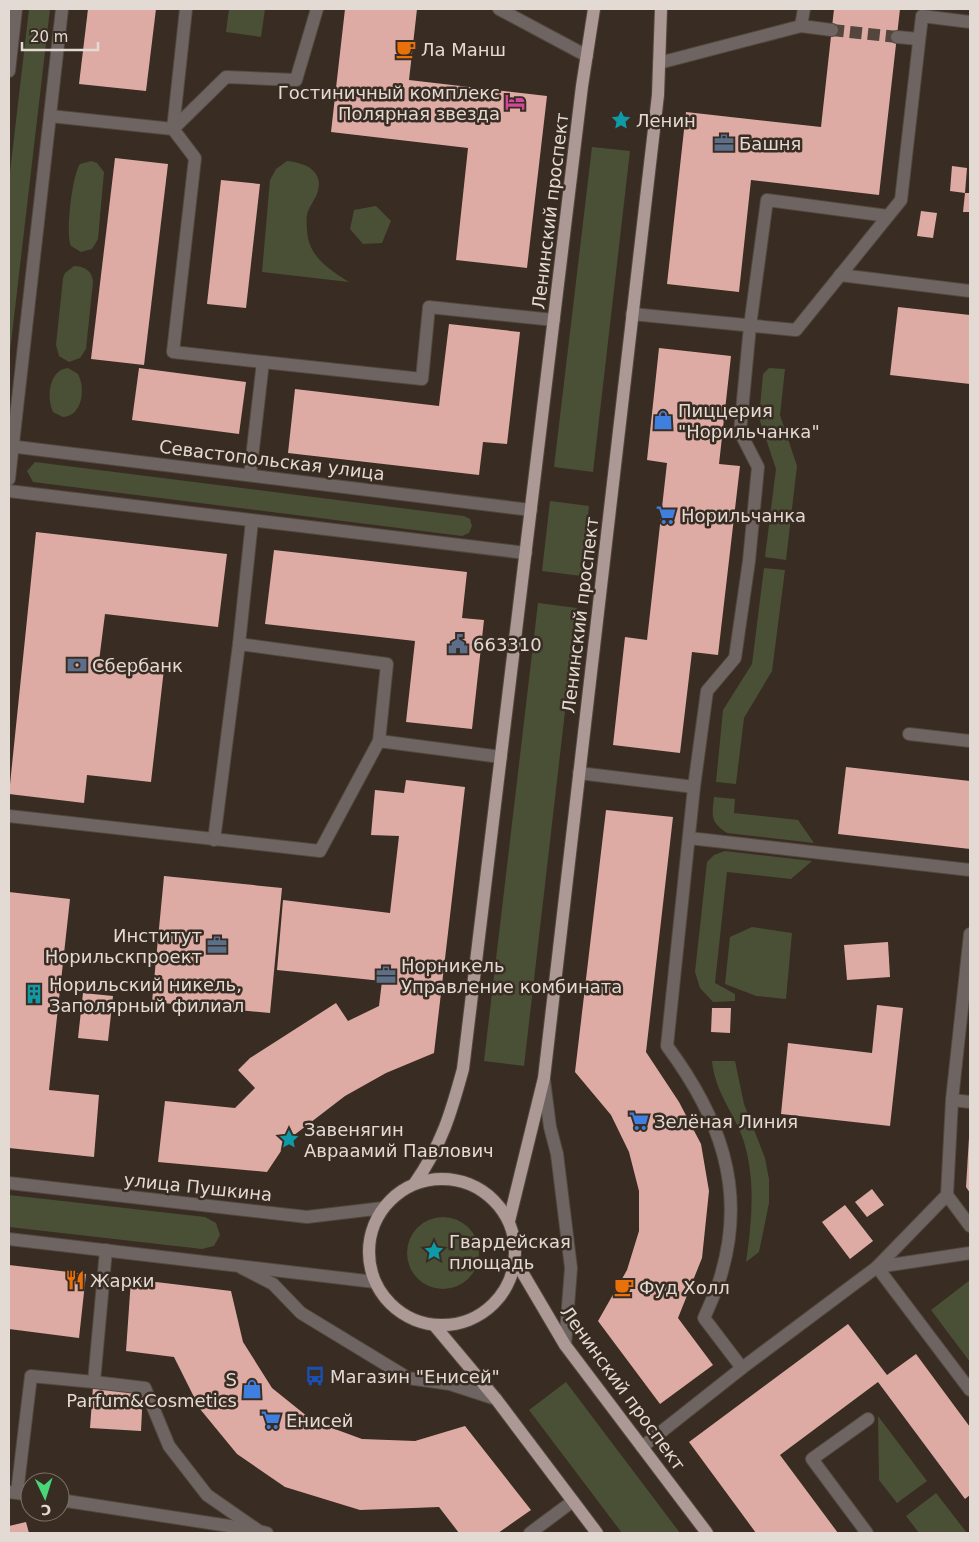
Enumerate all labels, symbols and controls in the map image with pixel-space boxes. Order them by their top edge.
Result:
scale bar [22,20,99,52]
text: 20 m [30,28,68,46]
cafe icon: Ла Манш [395,38,417,60]
place label: Ла Манш [421,39,506,60]
place label: Гостиничный комплекс Полярная звезда [278,82,500,124]
hotel icon: Гостиничный комплекс Полярная звезда [504,91,526,113]
place icon: Ленин [610,109,632,131]
place label: Ленин [636,110,696,131]
street label: Ленинский проспект [528,111,572,311]
office icon: Башня [713,132,735,154]
place label: Башня [739,133,801,154]
place label: Пиццерия "Норильчанка" [678,400,820,442]
shop icon: Пиццерия "Норильчанка" [652,409,674,431]
street label: Севастопольская улица [158,436,386,484]
supermarket icon: Норильчанка [655,504,677,526]
place label: Норильчанка [681,505,806,526]
street label: Ленинский проспект [558,515,602,715]
public building icon: 663310 [447,633,469,655]
place label: 663310 [473,634,542,655]
bank icon: Сбербанк [66,654,88,676]
place label: Сбербанк [92,655,183,676]
place label: Институт Норильскпроект [45,925,202,967]
office icon: Институт Норильскпроект [206,934,228,956]
place label: Норникель Управление комбината [401,955,622,997]
office icon: Норникель Управление комбината [375,964,397,986]
place label: Норильский никель, Заполярный филиал [49,974,244,1016]
building icon: Норильский никель, Заполярный филиал [23,983,45,1005]
supermarket icon: Зелёная Линия [628,1110,650,1132]
place label: Зелёная Линия [654,1111,798,1132]
place label: Завенягин Авраамий Павлович [304,1119,494,1161]
place icon: Завенягин Авраамий Павлович [278,1128,300,1150]
street label: улица Пушкина [123,1169,273,1205]
place label: Гвардейская площадь [449,1231,571,1273]
place icon: Гвардейская площадь [423,1240,445,1262]
restaurant icon: Жарки [64,1269,86,1291]
place label: Жарки [90,1270,154,1291]
cafe icon: Фуд Холл [613,1276,635,1298]
place label: Фуд Холл [639,1277,730,1298]
street label: Ленинский проспект [556,1302,690,1474]
bus stop icon: Магазин "Енисей" [304,1365,326,1387]
place label: Магазин "Енисей" [330,1366,500,1387]
place label: S Parfum&Cosmetics [66,1369,237,1411]
shop icon: S Parfum&Cosmetics [241,1378,263,1400]
supermarket icon: Енисей [260,1409,282,1431]
place label: Енисей [286,1410,354,1431]
north arrow [20,1472,70,1522]
text: С [40,1502,52,1518]

